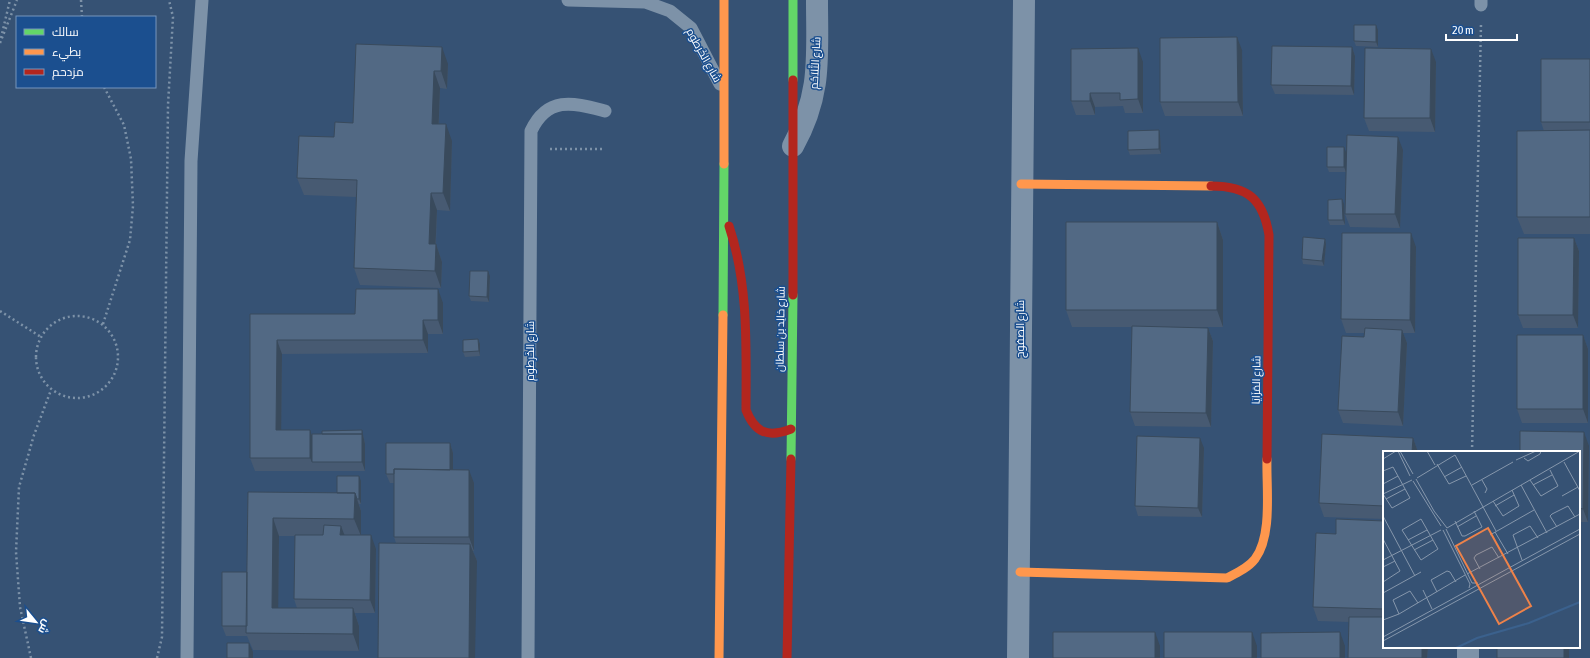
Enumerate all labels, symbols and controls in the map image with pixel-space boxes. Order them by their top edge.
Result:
legend [16,16,156,88]
scale bar [1446,16,1517,42]
text: 20 m [1452,23,1474,37]
text: سالك [52,25,79,39]
street label: شارع الخَرطوم [682,26,724,85]
street label: شارع التَّلاَحُم [807,36,824,90]
text: بطيء [52,45,81,62]
text: مزدحم [52,65,84,80]
street label: شارع خالِد بن سلطان [773,286,789,372]
street label: شارع الصفوح [1014,300,1028,358]
street label: شارع الخَرطوم [524,321,538,381]
street label: شارع المَزَايَا [1250,356,1264,404]
inset map [1383,451,1580,648]
north arrow [16,602,56,642]
text: ش [35,617,53,636]

